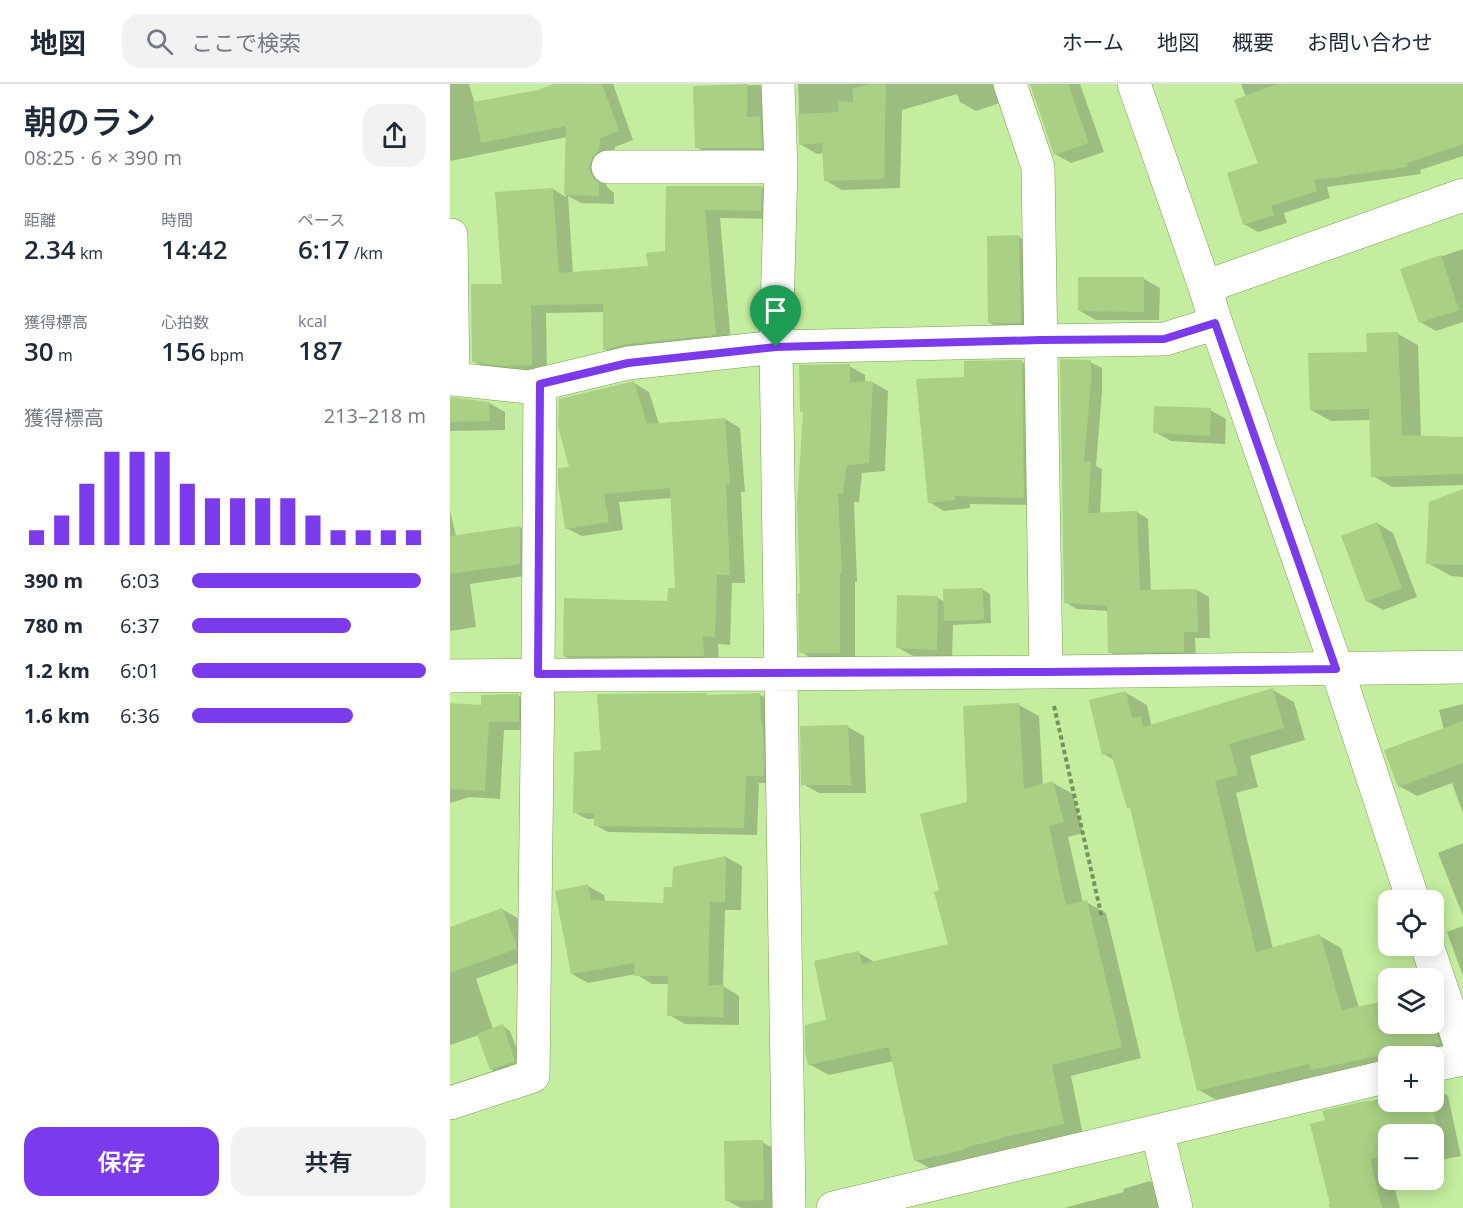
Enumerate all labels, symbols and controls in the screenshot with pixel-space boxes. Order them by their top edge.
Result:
search box [122,14,542,68]
text: 地図 [30,23,86,61]
icon: search [143,25,176,58]
text: ここで検索 [191,27,301,57]
text: ホーム [1062,28,1124,56]
text: 地図 [1157,28,1199,56]
text: 概要 [1232,28,1274,56]
text: お問い合わせ [1307,28,1433,56]
text: 朝のラン [24,99,156,144]
button: share [363,104,426,167]
text: 08:25 · 6 × 390 m [24,144,182,171]
text: 距離 [24,209,56,231]
text: 時間 [161,209,193,231]
text: ペース [298,209,345,231]
text: 2.34 [24,231,76,267]
text: 14:42 [161,231,228,267]
text: 6:17 [298,231,350,267]
text: km [76,242,103,264]
text: /km [350,242,383,264]
pin [750,285,801,347]
icon: arrive [759,294,792,327]
text: kcal [298,310,327,332]
text: 獲得標高 [24,311,88,333]
text: 心拍数 [161,311,209,333]
text: 187 [298,332,343,368]
text: 30 [24,333,54,369]
text: 156 [161,333,206,369]
text: m [54,344,73,366]
text: bpm [206,344,244,366]
text: 213–218 m [324,402,426,429]
text: 獲得標高 [24,404,104,431]
text: 390 m [24,567,83,594]
text: 6:03 [120,567,160,594]
text: 780 m [24,612,83,639]
text: 6:37 [120,612,160,639]
text: 1.2 km [24,657,90,684]
text: 6:01 [120,657,160,684]
text: 1.6 km [24,702,90,729]
text: 6:36 [120,702,160,729]
map controls [1378,890,1444,1190]
button: locate [1378,890,1444,956]
button: layers [1378,968,1444,1034]
button: + [1378,1046,1444,1112]
button: − [1378,1124,1444,1190]
button: 保存 [24,1127,219,1196]
button: 共有 [231,1127,426,1196]

